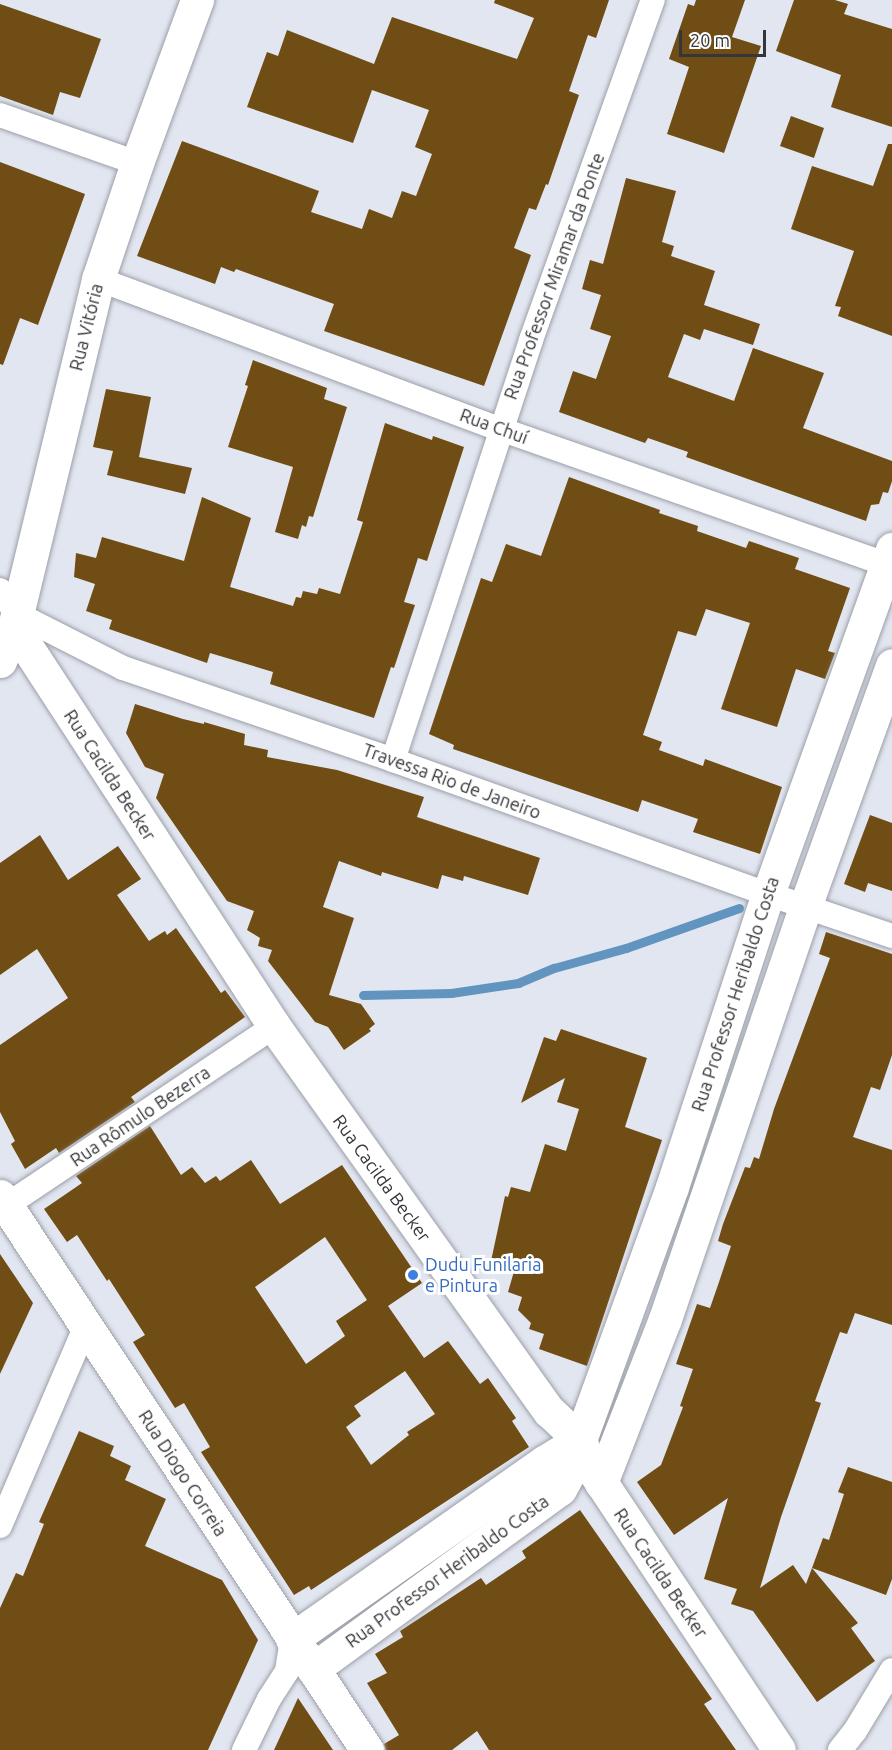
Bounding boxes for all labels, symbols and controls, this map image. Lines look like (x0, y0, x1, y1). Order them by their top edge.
scale bar (682, 18, 769, 56)
text: 20 m (690, 30, 730, 50)
street label: Rua Professor Miramar da Ponte (499, 150, 609, 402)
street label: Rua Vitória (65, 281, 107, 373)
street label: Rua Chuí (457, 404, 531, 448)
street label: Rua Cacilda Becker (60, 705, 160, 845)
street label: Travessa Rio de Janeiro (360, 739, 544, 823)
street label: Rua Professor Heribaldo Costa (687, 874, 783, 1114)
street label: Rua Rômulo Bezerra (66, 1061, 214, 1171)
street label: Rua Cacilda Becker (329, 1110, 435, 1246)
place label: Dudu Funilaria e Pintura (425, 1254, 541, 1296)
marker: Dudu Funilaria e Pintura (406, 1268, 420, 1282)
street label: Rua Diogo Correia (134, 1406, 232, 1540)
street label: Rua Professor Heribaldo Costa (341, 1490, 553, 1652)
street label: Rua Cacilda Becker (610, 1504, 712, 1642)

